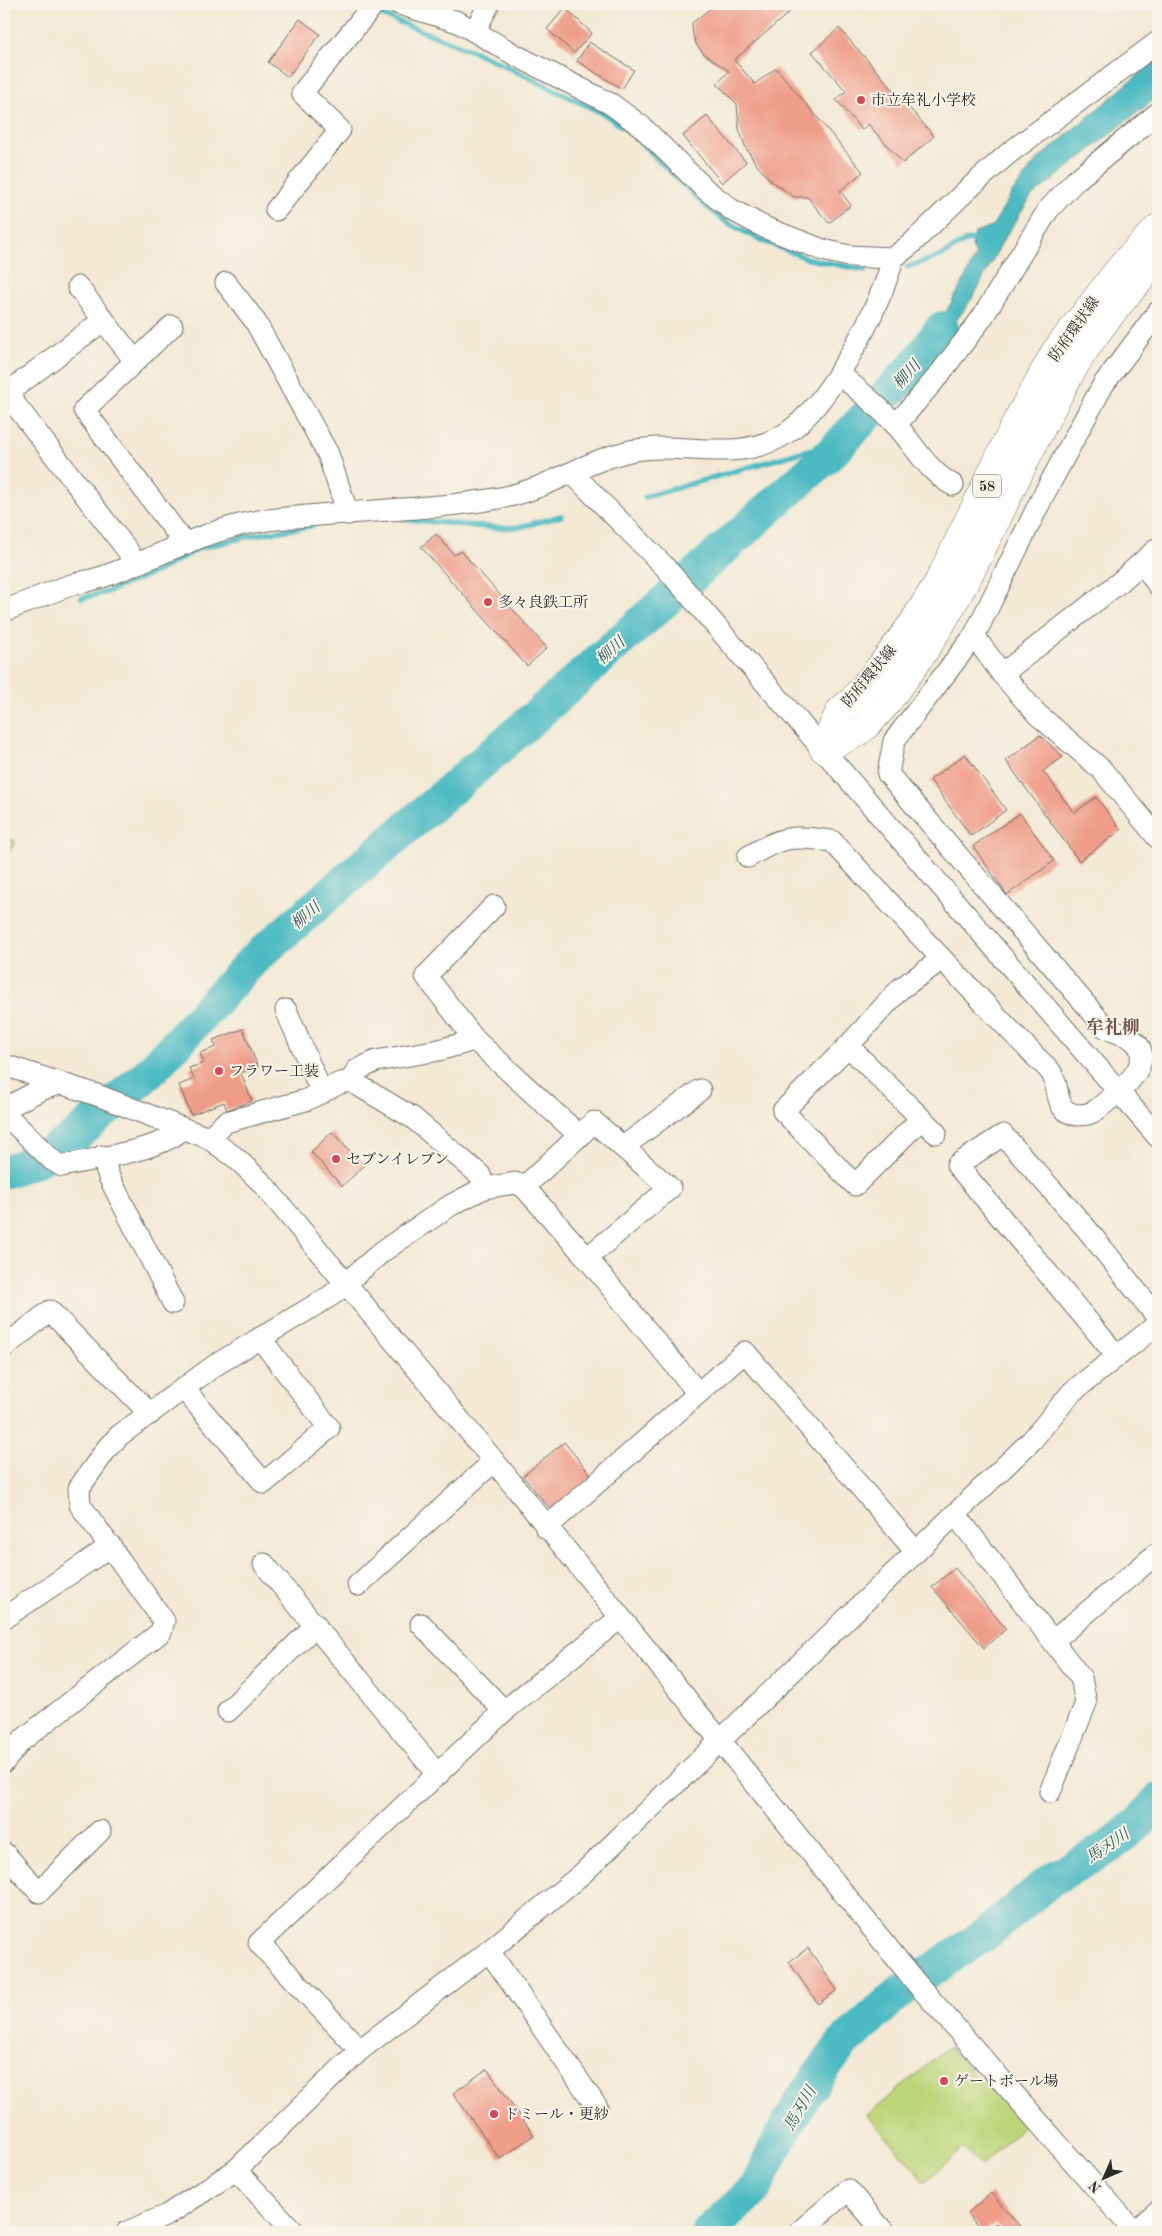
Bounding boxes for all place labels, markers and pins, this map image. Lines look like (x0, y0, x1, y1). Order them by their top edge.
place label: 市立牟礼小学校 (871, 92, 976, 109)
marker: 市立牟礼小学校 (855, 94, 867, 106)
place label: 多々良鉄工所 (498, 594, 588, 611)
marker: 多々良鉄工所 (482, 596, 494, 608)
place label: フラワー工装 (229, 1063, 319, 1080)
marker: フラワー工装 (213, 1065, 225, 1077)
place label: セブンイレブン (346, 1151, 449, 1168)
marker: セブンイレブン (330, 1153, 342, 1165)
place label: ゲートボール場 (954, 2073, 1059, 2090)
marker: ゲートボール場 (938, 2075, 950, 2087)
place label: ドミール・更紗 (504, 2106, 609, 2123)
marker: ドミール・更紗 (488, 2108, 500, 2120)

